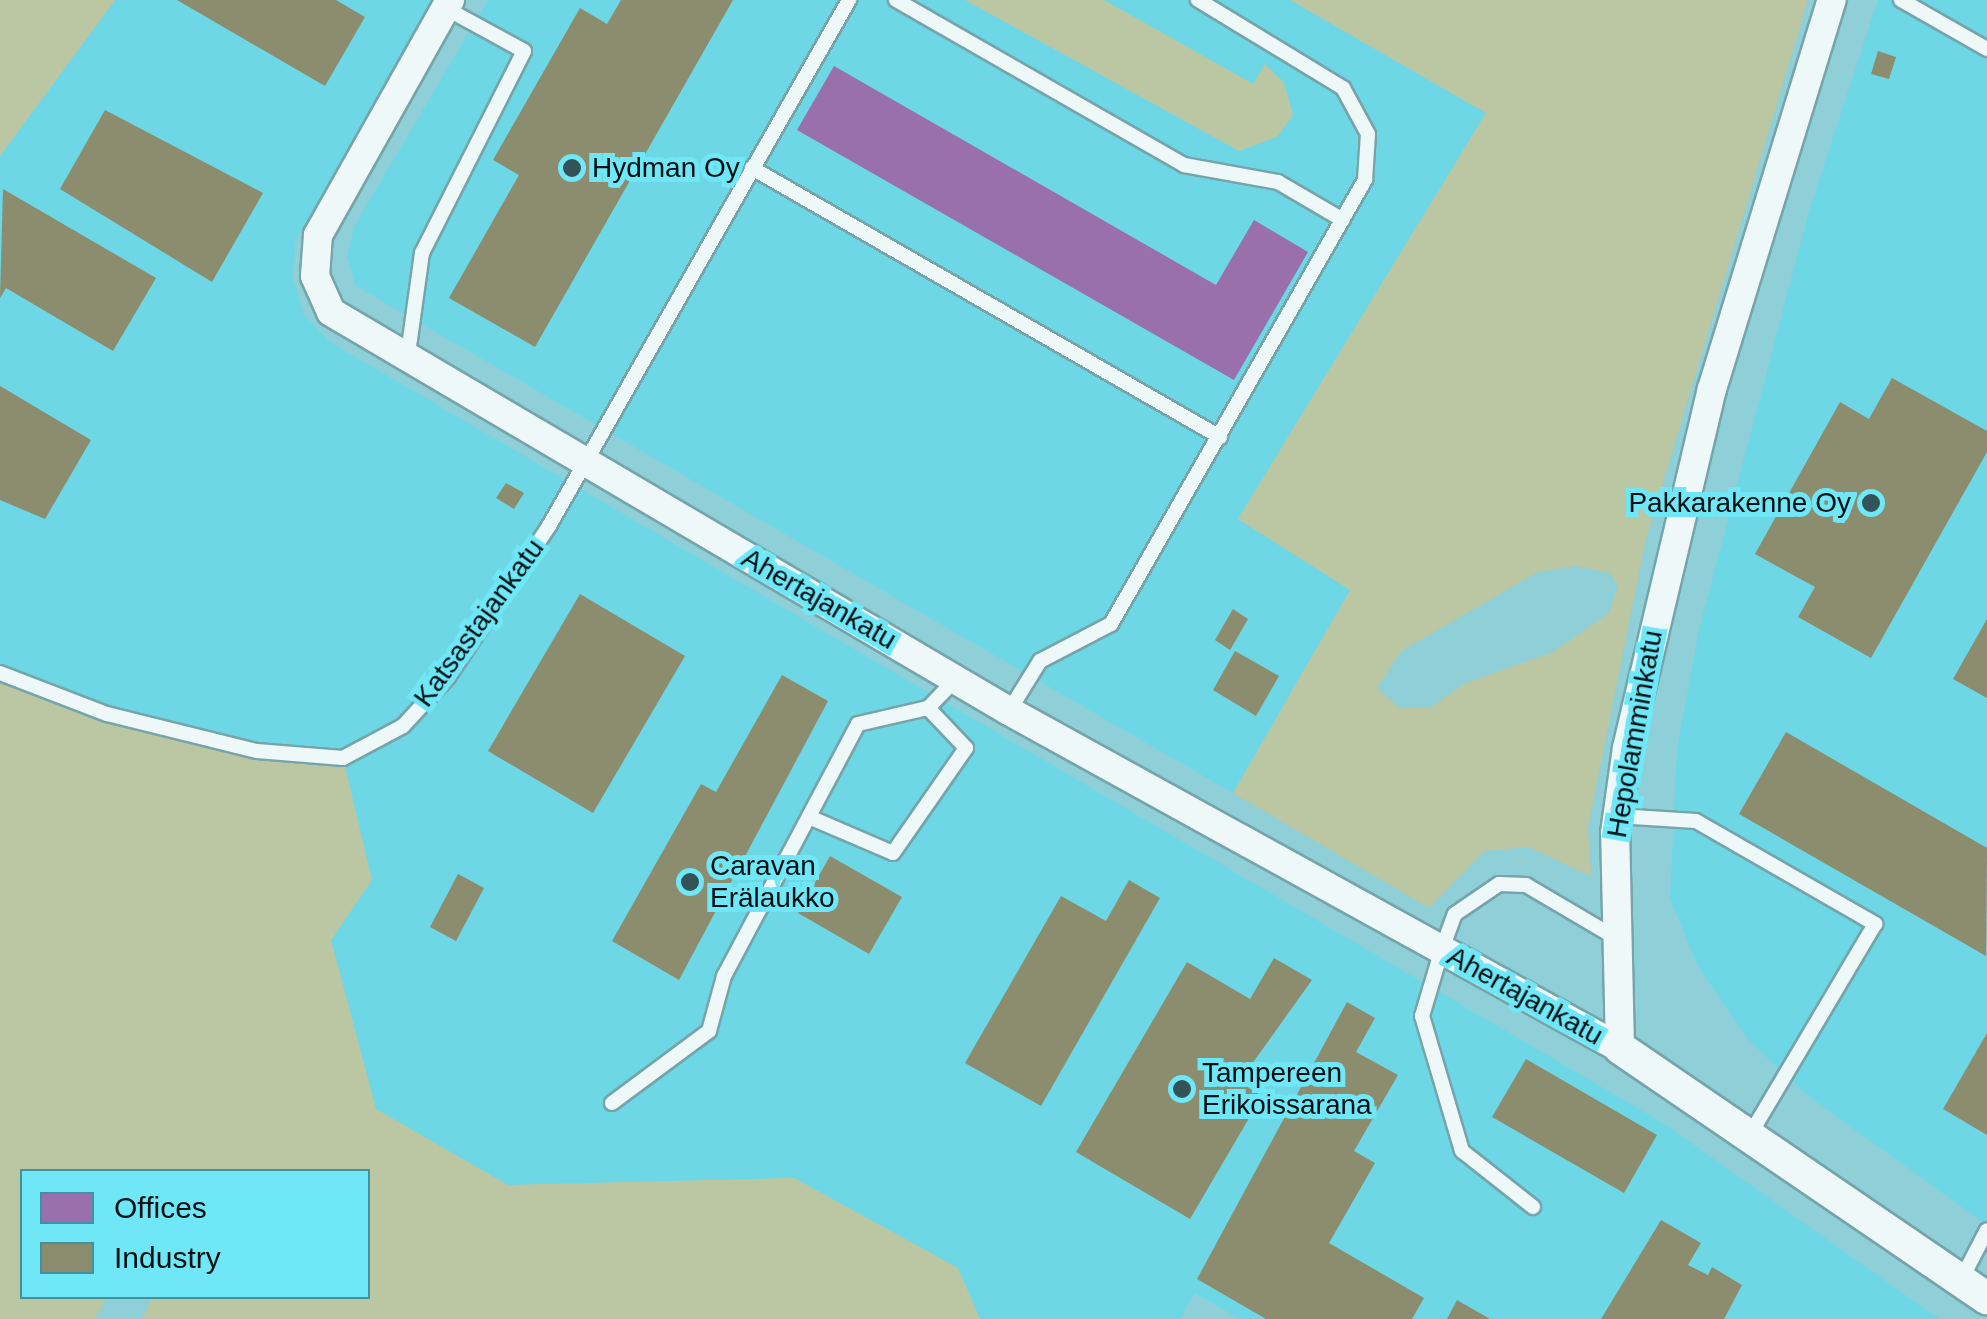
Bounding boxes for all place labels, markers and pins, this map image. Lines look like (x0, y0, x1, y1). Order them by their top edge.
place label: Hydman Oy (592, 151, 740, 185)
marker: Hydman Oy (561, 157, 583, 179)
place label: Pakkarakenne Oy (1628, 486, 1851, 520)
marker: Pakkarakenne Oy (1860, 492, 1882, 514)
place label: Caravan Erälaukko (710, 849, 835, 915)
marker: Caravan Erälaukko (679, 871, 701, 893)
place label: Tampereen Erikoissarana (1202, 1056, 1372, 1122)
marker: Tampereen Erikoissarana (1171, 1078, 1193, 1100)

